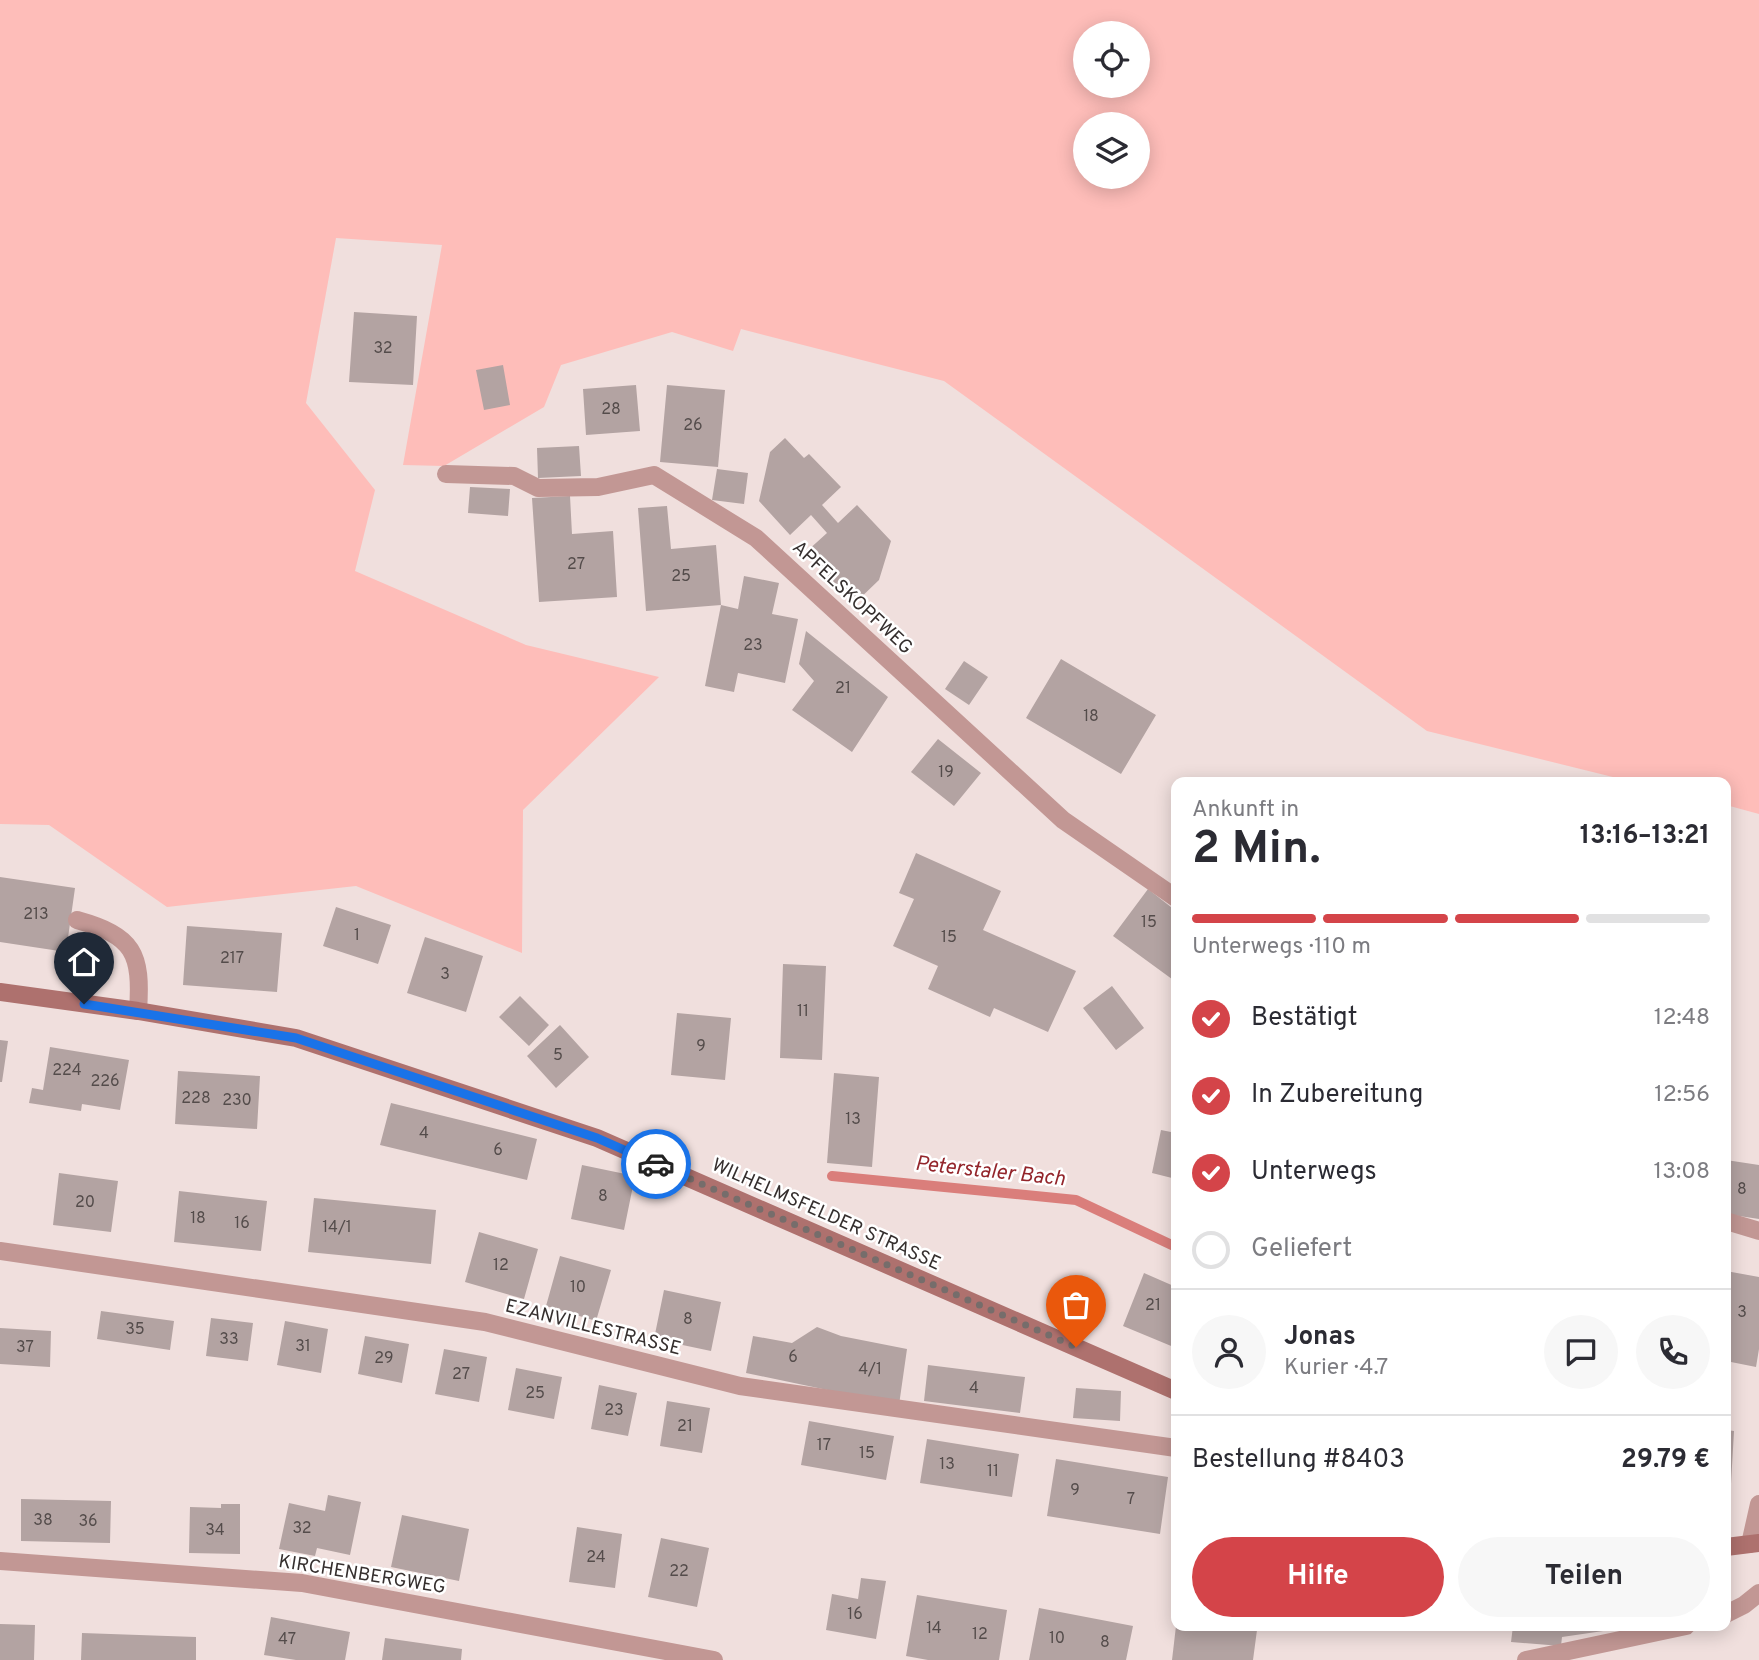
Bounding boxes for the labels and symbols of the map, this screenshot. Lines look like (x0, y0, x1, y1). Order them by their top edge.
house number: 32 (373, 339, 393, 359)
house number: 28 (601, 400, 621, 420)
house number: 26 (683, 416, 703, 436)
street label: APFELSKOPFWEG (787, 536, 917, 660)
house number: 27 (567, 555, 585, 575)
house number: 25 (671, 567, 691, 587)
house number: 23 (743, 636, 763, 656)
house number: 21 (835, 679, 851, 699)
house number: 18 (1083, 707, 1099, 727)
house number: 19 (938, 763, 954, 783)
house number: 213 (23, 905, 49, 925)
house number: 15 (1141, 913, 1157, 933)
house number: 1 (354, 926, 360, 946)
house number: 15 (941, 928, 957, 948)
pin (54, 932, 114, 1004)
house number: 217 (220, 949, 244, 969)
house number: 3 (440, 965, 450, 985)
house number: 11 (797, 1002, 809, 1022)
house number: 9 (696, 1037, 706, 1057)
house number: 5 (553, 1046, 563, 1066)
house number: 224 (52, 1061, 82, 1081)
house number: 226 (90, 1072, 120, 1092)
house number: 228 (181, 1089, 211, 1109)
house number: 230 (222, 1091, 252, 1111)
house number: 13 (845, 1110, 861, 1130)
house number: 4 (419, 1124, 429, 1144)
courier (621, 1129, 691, 1199)
house number: 6 (493, 1141, 503, 1161)
water label: Peterstaler Bach (914, 1151, 1067, 1193)
street label: WILHELMSFELDER STRASSE (708, 1154, 944, 1276)
house number: 8 (1737, 1180, 1747, 1200)
house number: 8 (598, 1187, 608, 1207)
house number: 20 (75, 1193, 95, 1213)
house number: 18 (190, 1209, 206, 1229)
house number: 16 (234, 1214, 250, 1234)
house number: 14/1 (322, 1218, 352, 1238)
house number: 12 (493, 1256, 509, 1276)
pin (1046, 1275, 1106, 1347)
house number: 10 (570, 1278, 586, 1298)
street label: EZANVILLESTRASSE (502, 1295, 684, 1361)
house number: 21 (1145, 1296, 1161, 1316)
house number: 3 (1737, 1303, 1747, 1323)
house number: 8 (683, 1310, 693, 1330)
house number: 35 (125, 1320, 145, 1340)
house number: 33 (219, 1330, 239, 1350)
house number: 31 (295, 1337, 311, 1357)
house number: 37 (16, 1338, 34, 1358)
house number: 6 (788, 1348, 798, 1368)
house number: 29 (374, 1349, 394, 1369)
house number: 4/1 (858, 1360, 882, 1380)
house number: 27 (452, 1365, 470, 1385)
house number: 4 (969, 1379, 979, 1399)
house number: 25 (525, 1384, 545, 1404)
house number: 23 (604, 1401, 624, 1421)
house number: 21 (677, 1417, 693, 1437)
house number: 17 (817, 1436, 831, 1456)
house number: 15 (859, 1444, 875, 1464)
house number: 13 (939, 1455, 955, 1475)
house number: 11 (987, 1462, 999, 1482)
house number: 9 (1070, 1481, 1080, 1501)
house number: 7 (1127, 1490, 1135, 1510)
house number: 38 (33, 1511, 53, 1531)
house number: 36 (78, 1512, 98, 1532)
house number: 32 (292, 1519, 312, 1539)
house number: 34 (205, 1521, 225, 1541)
house number: 24 (586, 1548, 606, 1568)
street label: KIRCHENBERGWEG (277, 1550, 447, 1600)
house number: 22 (669, 1562, 689, 1582)
house number: 16 (847, 1605, 863, 1625)
house number: 14 (926, 1619, 942, 1639)
house number: 12 (972, 1625, 988, 1645)
house number: 10 (1049, 1629, 1065, 1649)
house number: 47 (278, 1630, 296, 1650)
house number: 8 (1100, 1633, 1110, 1653)

